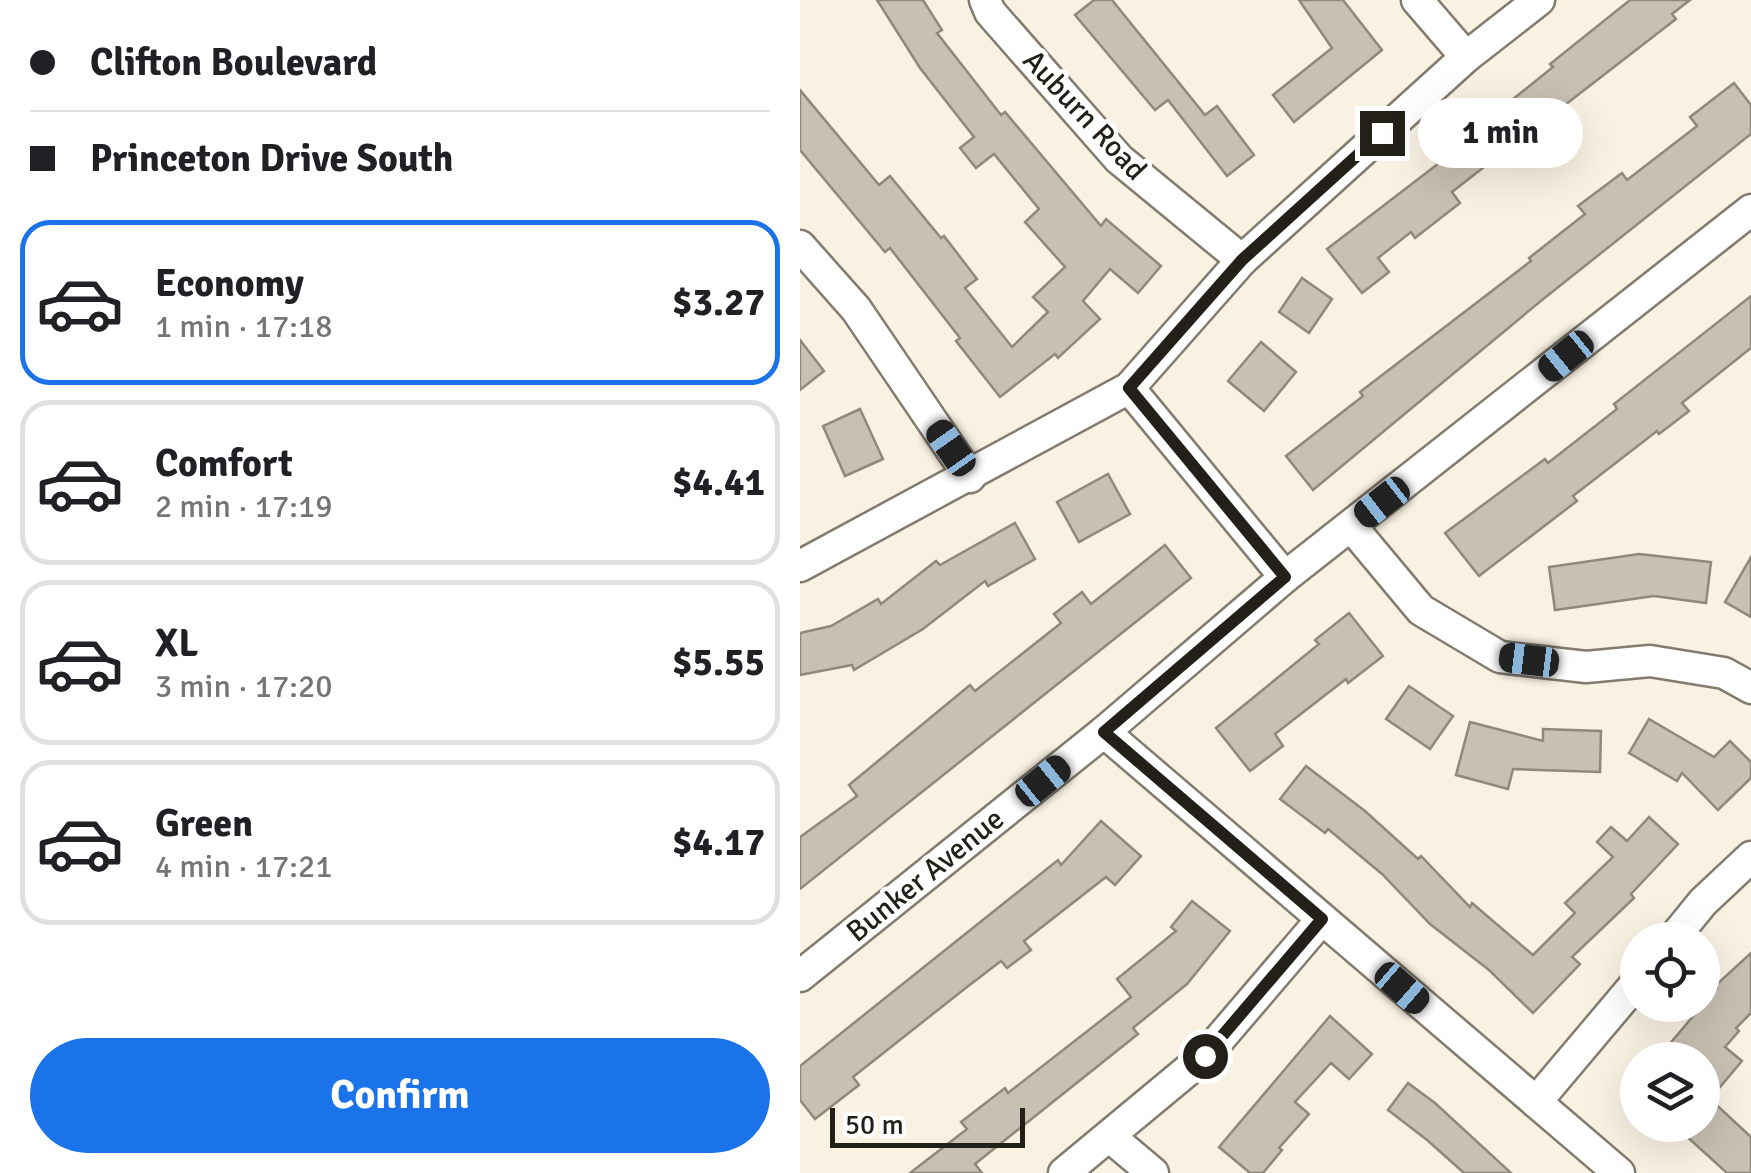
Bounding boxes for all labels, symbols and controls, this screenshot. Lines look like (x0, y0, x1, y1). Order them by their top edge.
text: Clifton Boulevard (90, 39, 377, 86)
street label: Auburn Road (1015, 42, 1154, 188)
callout: 1 min (1417, 98, 1582, 168)
route end (1360, 111, 1405, 156)
text: 1 min (1462, 113, 1539, 152)
text: Princeton Drive South (90, 135, 453, 182)
icon: car (35, 258, 125, 348)
text: Economy (155, 260, 304, 307)
text: $3.27 (672, 279, 765, 326)
text: 1 min · 17:18 (155, 307, 333, 346)
car (1533, 325, 1599, 387)
car (922, 415, 980, 481)
icon: car (35, 438, 125, 528)
text: Comfort (155, 440, 293, 487)
text: $4.41 (672, 459, 765, 506)
car (1349, 472, 1415, 532)
text: 2 min · 17:19 (155, 487, 333, 526)
icon: car (35, 618, 125, 708)
text: XL (155, 620, 198, 667)
text: $5.55 (672, 639, 765, 686)
car (1497, 641, 1561, 679)
text: 3 min · 17:20 (155, 667, 333, 706)
car (1010, 750, 1076, 812)
icon: car (35, 798, 125, 888)
text: Green (155, 800, 253, 847)
street label: Bunker Avenue (839, 801, 1012, 950)
text: $4.17 (672, 819, 765, 866)
text: 4 min · 17:21 (155, 847, 333, 886)
map controls (1620, 922, 1720, 1142)
button: locate (1620, 922, 1720, 1022)
car (1370, 957, 1434, 1019)
route start (1183, 1034, 1228, 1079)
button: Confirm (30, 1038, 770, 1153)
button: layers (1620, 1042, 1720, 1142)
scale bar (830, 1103, 1025, 1148)
text: 50 m (845, 1108, 904, 1142)

